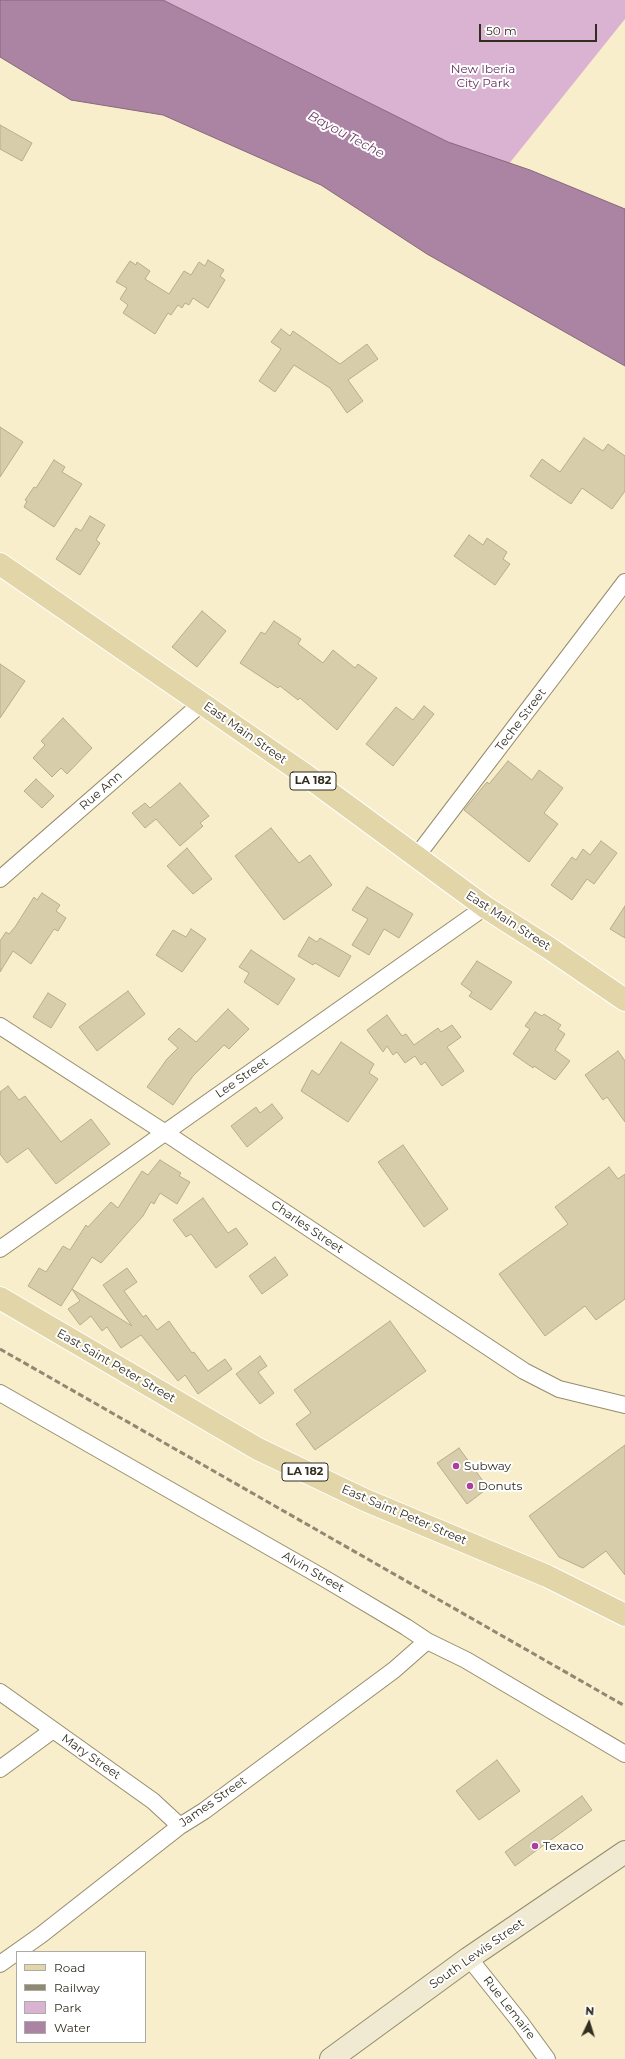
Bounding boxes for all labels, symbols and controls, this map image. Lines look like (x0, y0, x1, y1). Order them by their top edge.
scale bar (481, 16, 599, 42)
text: 50 m (486, 23, 517, 38)
park label: New Iberia City Park (451, 62, 515, 90)
water label: Bayou Teche (305, 108, 387, 162)
street label: Teche Street (493, 686, 549, 754)
street label: East Main Street (201, 699, 289, 767)
street label: Rue Ann (77, 769, 125, 813)
road number: LA 182 (290, 772, 336, 790)
street label: East Main Street (463, 888, 553, 954)
street label: Lee Street (213, 1055, 271, 1101)
street label: Charles Street (268, 1197, 346, 1257)
street label: East Saint Peter Street (54, 1326, 178, 1406)
place label: Subway (464, 1459, 511, 1473)
marker: Subway (451, 1461, 461, 1471)
road number: LA 182 (282, 1463, 328, 1481)
place label: Donuts (478, 1479, 522, 1493)
marker: Donuts (465, 1481, 475, 1491)
street label: East Saint Peter Street (339, 1482, 469, 1548)
street label: Alvin Street (279, 1548, 347, 1596)
street label: Mary Street (59, 1731, 123, 1783)
street label: James Street (177, 1774, 249, 1830)
place label: Texaco (543, 1839, 584, 1853)
marker: Texaco (530, 1841, 540, 1851)
street label: South Lewis Street (427, 1916, 527, 1992)
legend (16, 1951, 146, 2043)
text: Road (54, 1960, 85, 1975)
street label: Rue Lemaire (480, 1974, 538, 2042)
text: Railway (54, 1980, 100, 1995)
text: Park (54, 2000, 81, 2015)
north arrow (569, 2003, 609, 2043)
text: N (585, 2004, 595, 2018)
text: Water (54, 2020, 90, 2035)

